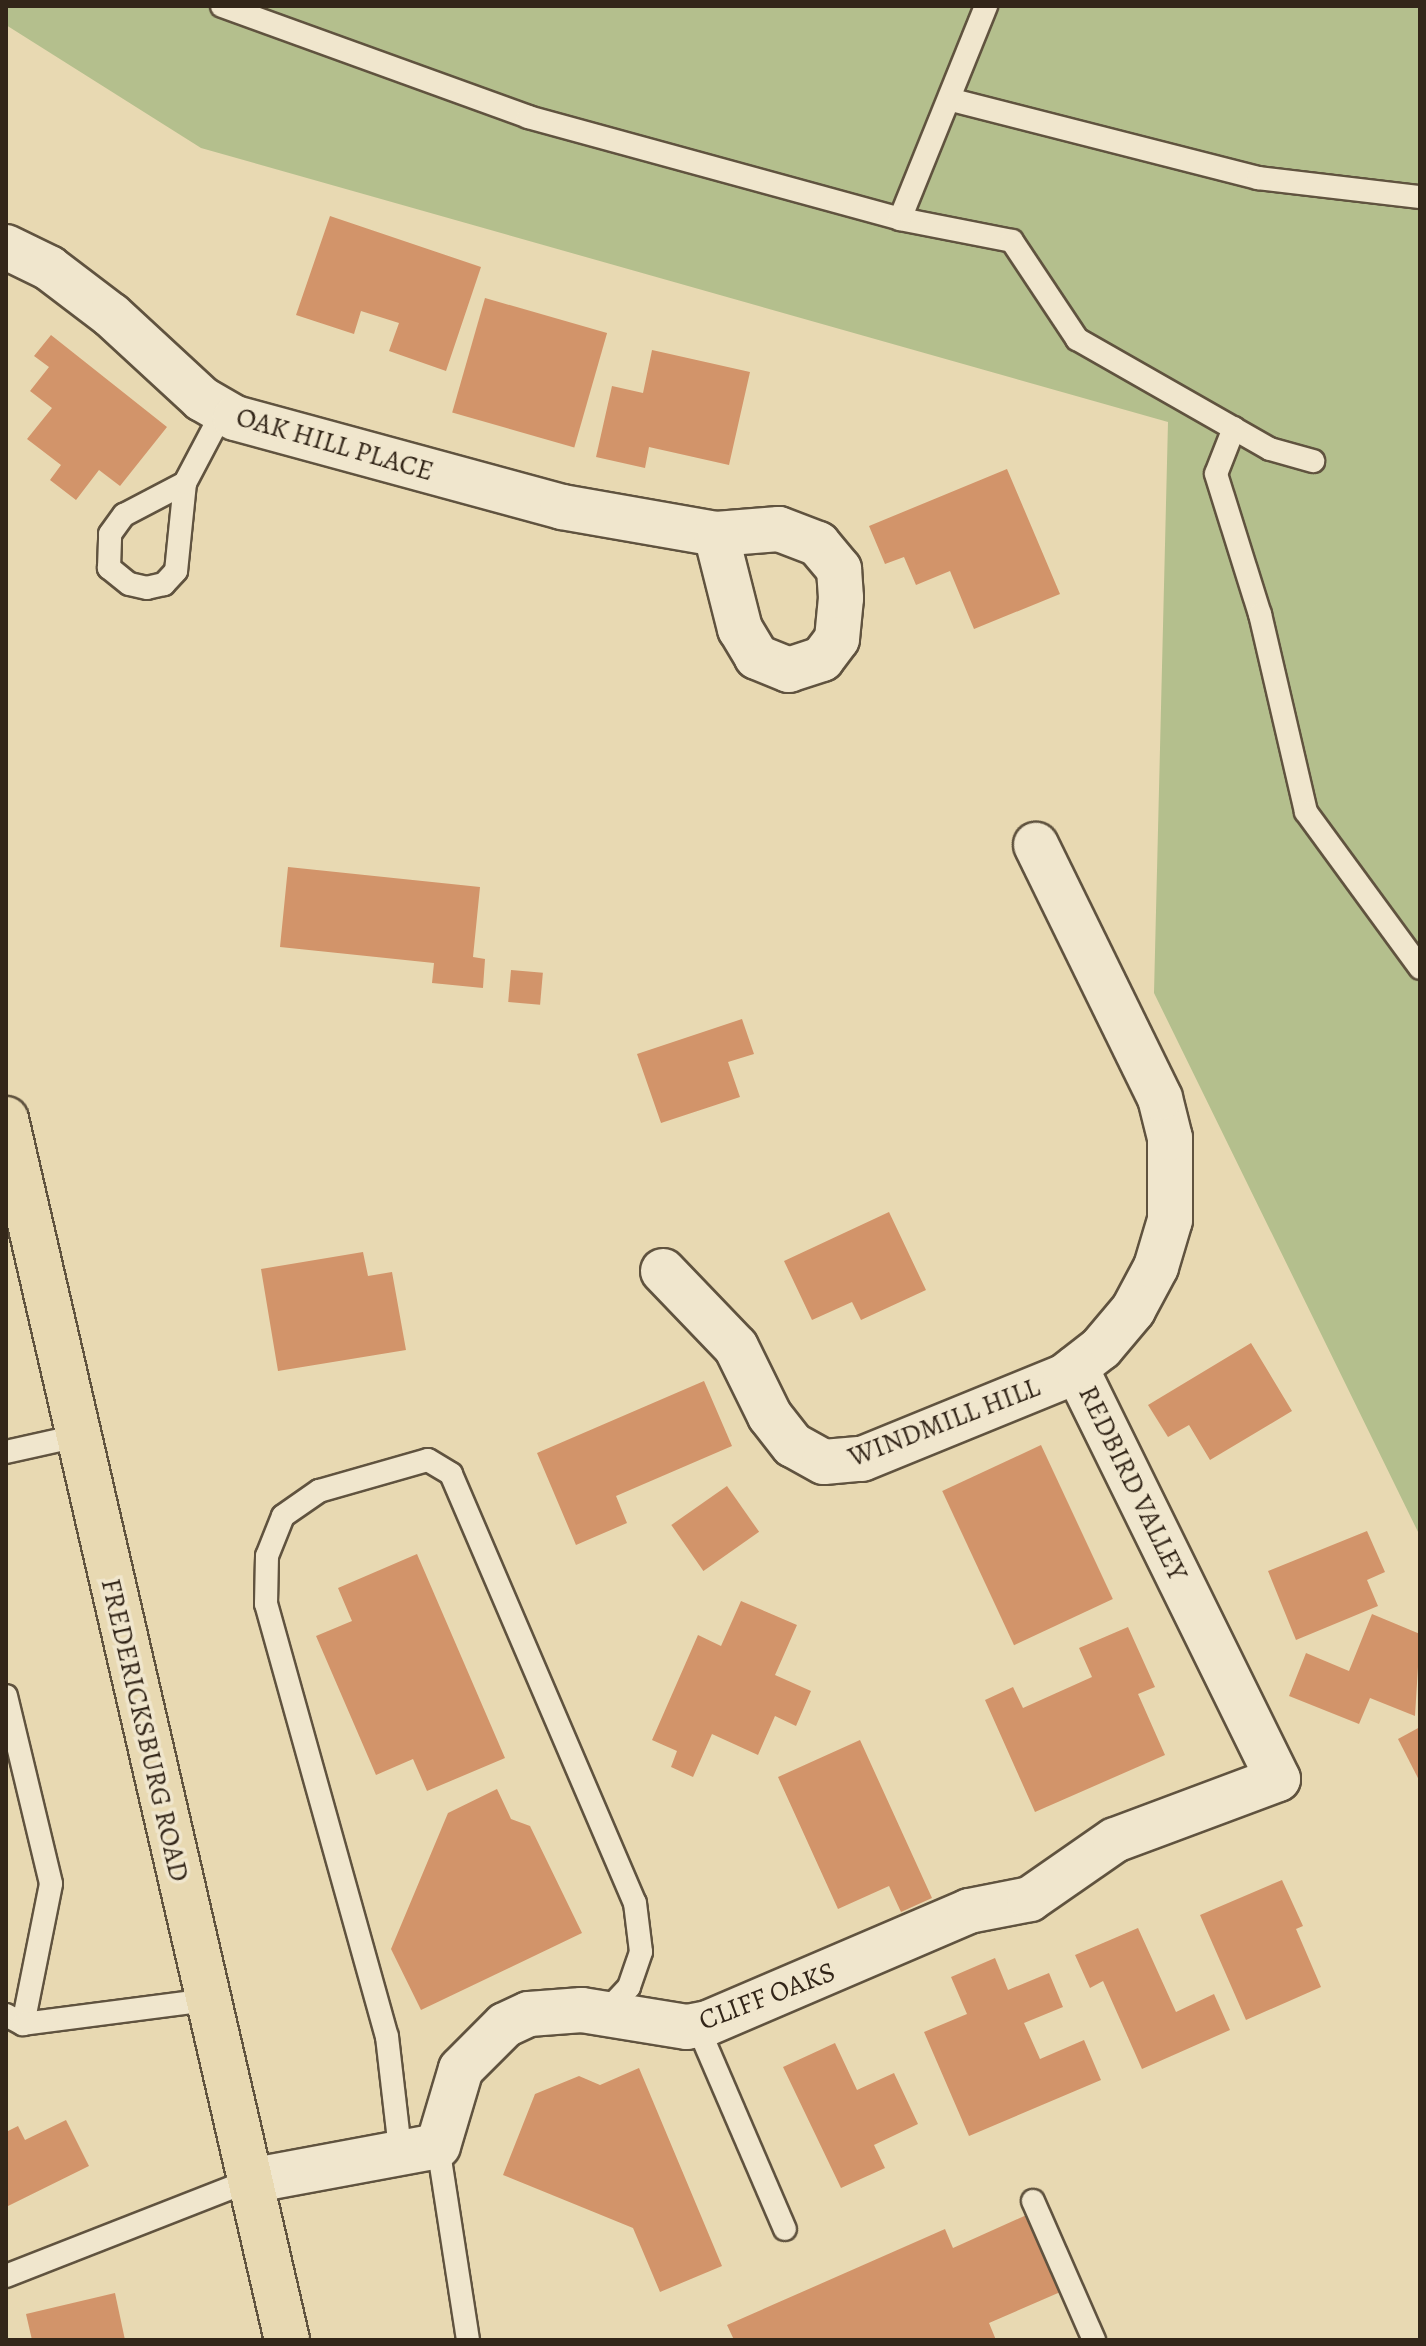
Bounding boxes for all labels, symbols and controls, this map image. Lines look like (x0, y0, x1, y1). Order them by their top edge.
street label: OAK HILL PLACE (232, 400, 438, 488)
street label: WINDMILL HILL (844, 1370, 1044, 1474)
street label: REDBIRD VALLEY (1071, 1380, 1195, 1586)
street label: FREDERICKSBURG ROAD (94, 1575, 196, 1885)
street label: CLIFF OAKS (694, 1955, 840, 2037)

